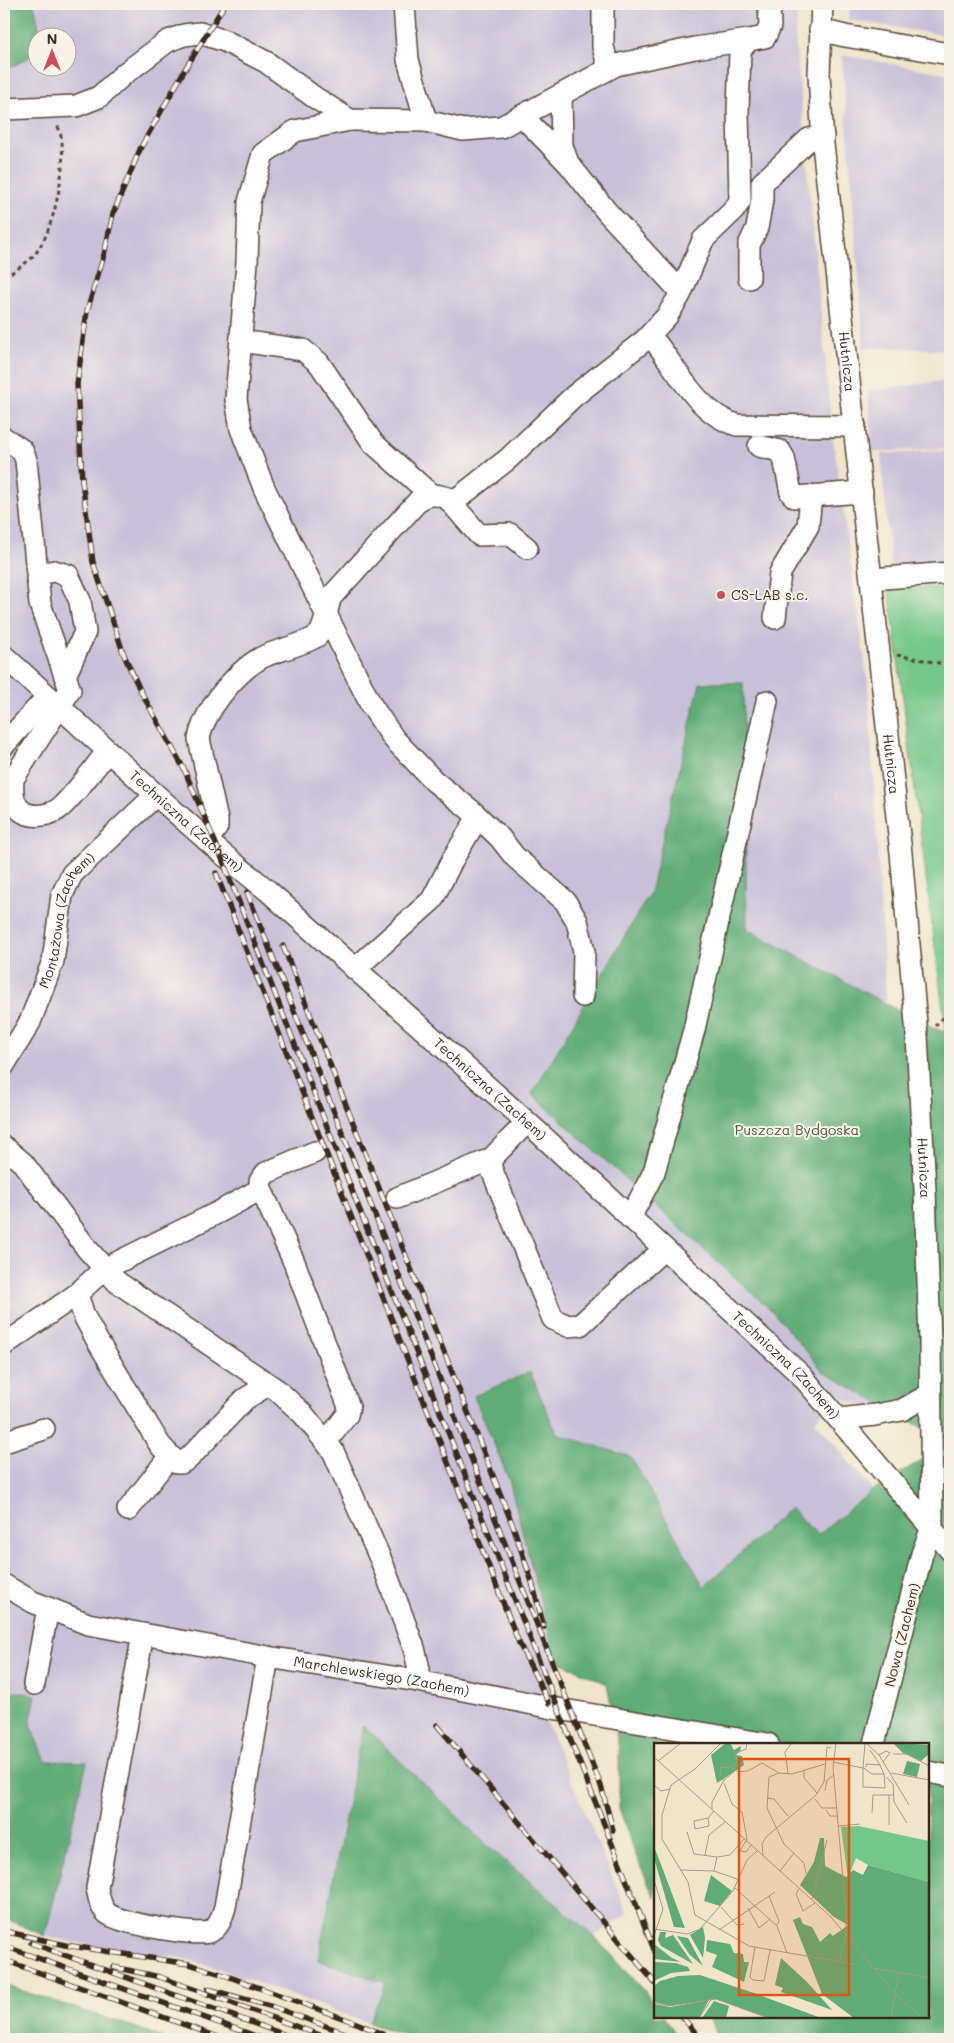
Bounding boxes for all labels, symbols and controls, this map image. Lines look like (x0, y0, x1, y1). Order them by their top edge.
north arrow (28, 28, 78, 78)
text: N (47, 29, 57, 48)
street label: Hutnicza (835, 330, 860, 393)
place label: CS-LAB s.c. (731, 585, 808, 604)
marker: CS-LAB s.c. (715, 589, 727, 601)
street label: Hutnicza (879, 733, 904, 795)
street label: Techniczna (Zachem) (126, 766, 248, 876)
street label: Montażowa (Zachem) (34, 848, 99, 991)
street label: Techniczna (Zachem) (430, 1033, 551, 1144)
park label: Puszcza Bydgoska (735, 1120, 859, 1139)
street label: Hutnicza (913, 1137, 935, 1198)
street label: Techniczna (Zachem) (729, 1306, 845, 1423)
street label: Nowa (Zachem) (879, 1581, 924, 1689)
street label: Marchlewskiego (Zachem) (292, 1651, 471, 1700)
inset map (654, 1743, 929, 2018)

